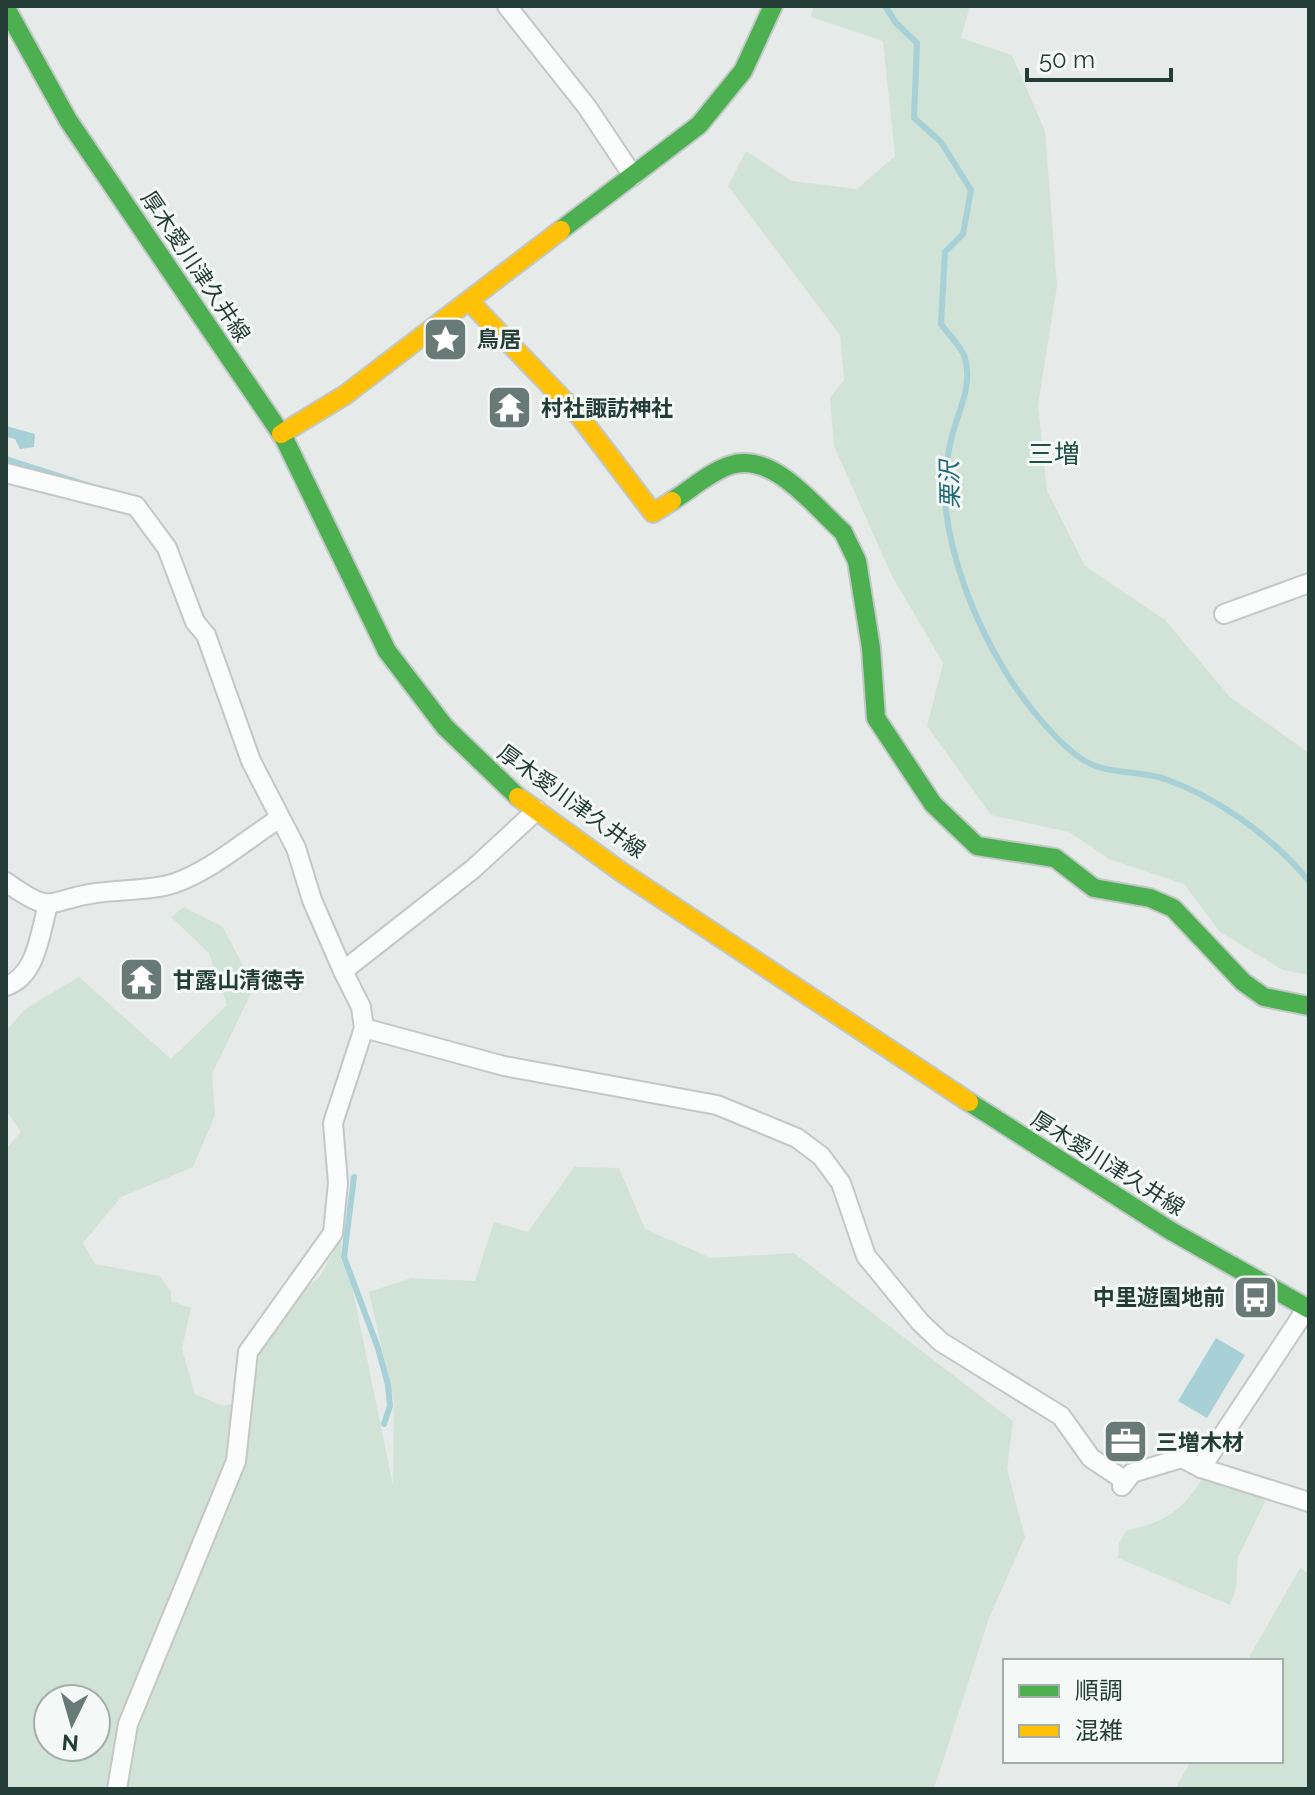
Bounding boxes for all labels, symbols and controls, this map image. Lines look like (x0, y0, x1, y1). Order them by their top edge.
scale bar (1027, 32, 1171, 82)
text: 50 m (1039, 45, 1095, 74)
street label: 厚木愛川津久井線 (136, 186, 256, 346)
place icon: 鳥居 (422, 315, 470, 363)
place label: 鳥居 (477, 326, 521, 352)
temple icon: 村社諏訪神社 (486, 384, 534, 432)
place label: 村社諏訪神社 (541, 395, 673, 421)
district label: 三増 (1028, 439, 1080, 469)
water label: 栗沢 (935, 458, 964, 509)
street label: 厚木愛川津久井線 (493, 739, 651, 863)
temple icon: 甘露山清徳寺 (118, 956, 166, 1004)
place label: 甘露山清徳寺 (173, 967, 305, 993)
street label: 厚木愛川津久井線 (1026, 1105, 1190, 1221)
bus stop icon: 中里遊園地前 (1232, 1273, 1280, 1321)
place label: 中里遊園地前 (1093, 1284, 1225, 1310)
office icon: 三増木材 (1101, 1418, 1149, 1466)
place label: 三増木材 (1156, 1429, 1244, 1455)
legend (1003, 1659, 1283, 1763)
text: 順調 (1075, 1676, 1123, 1705)
north arrow (32, 1683, 112, 1763)
text: 混雑 (1075, 1716, 1123, 1745)
text: N (61, 1729, 80, 1757)

